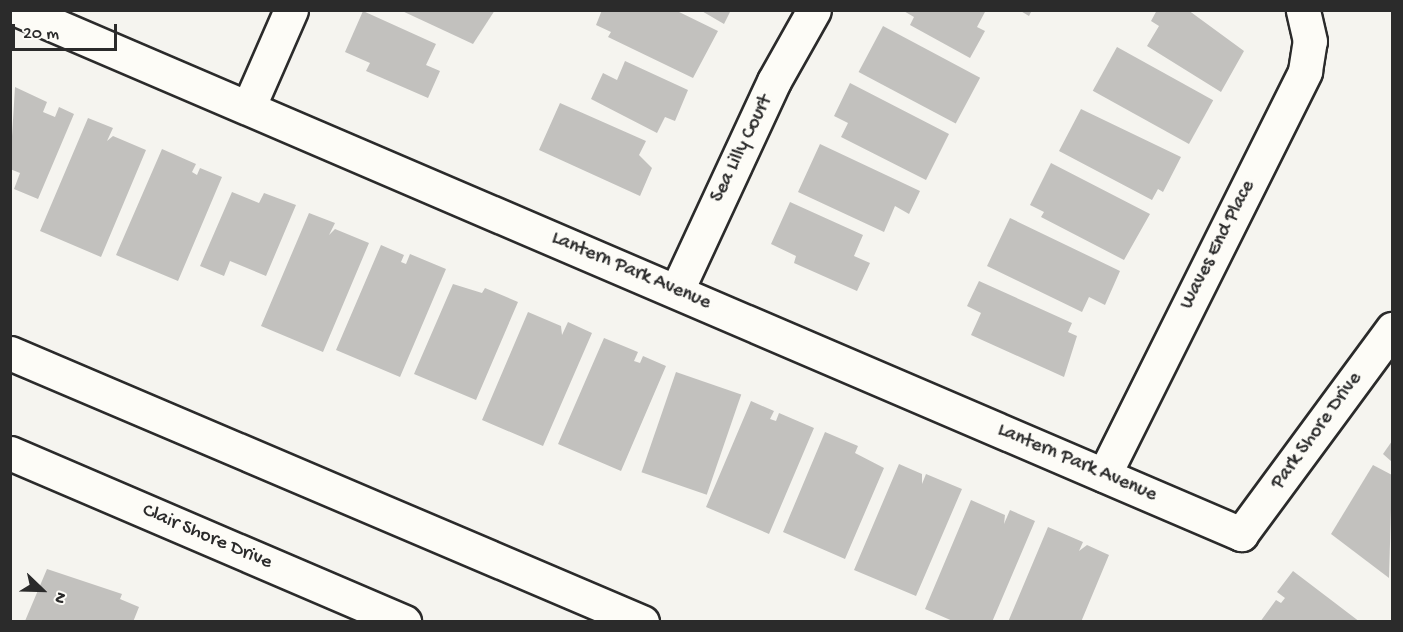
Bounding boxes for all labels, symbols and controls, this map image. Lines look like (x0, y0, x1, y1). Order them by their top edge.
scale bar (15, 12, 120, 50)
text: 20 m (23, 24, 59, 45)
street label: Sea Lilly Court (706, 91, 778, 207)
street label: Waves End Place (1175, 177, 1261, 313)
street label: Lantern Park Avenue (548, 227, 714, 315)
street label: Park Shore Drive (1266, 368, 1368, 494)
street label: Lantern Park Avenue (994, 419, 1160, 507)
street label: Clair Shore Drive (139, 499, 275, 575)
north arrow (12, 560, 72, 620)
text: N (48, 589, 70, 606)

